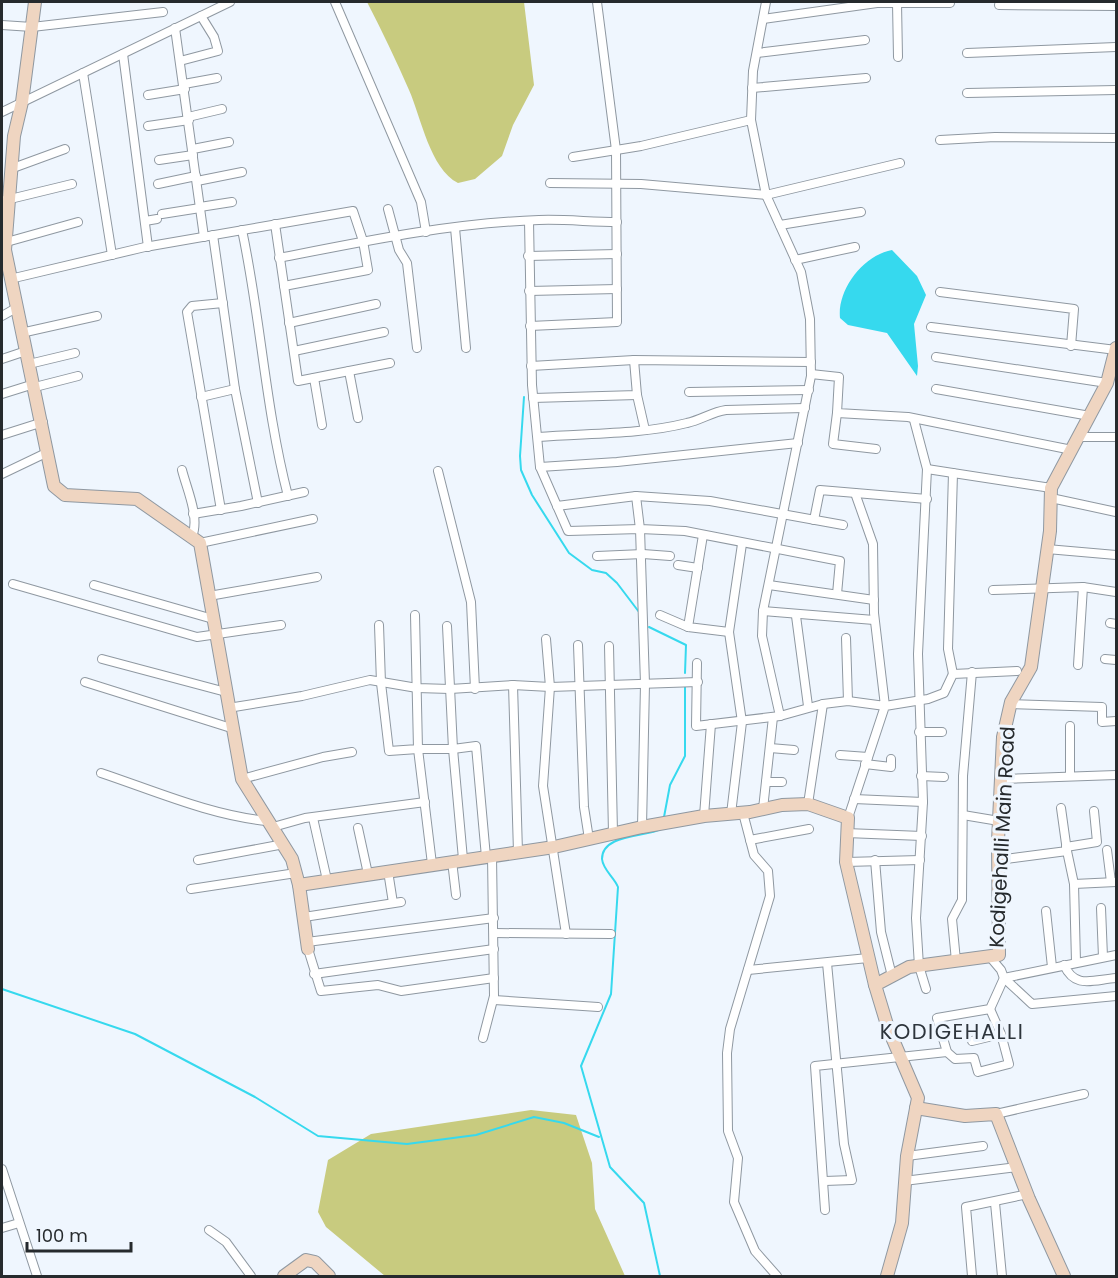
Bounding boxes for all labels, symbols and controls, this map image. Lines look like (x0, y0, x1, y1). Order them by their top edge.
street label: Kodigehalli Main Road (982, 726, 1022, 948)
district label: KODIGEHALLI (880, 1017, 1024, 1046)
scale bar (27, 1215, 130, 1253)
text: 100 m (36, 1223, 88, 1248)

